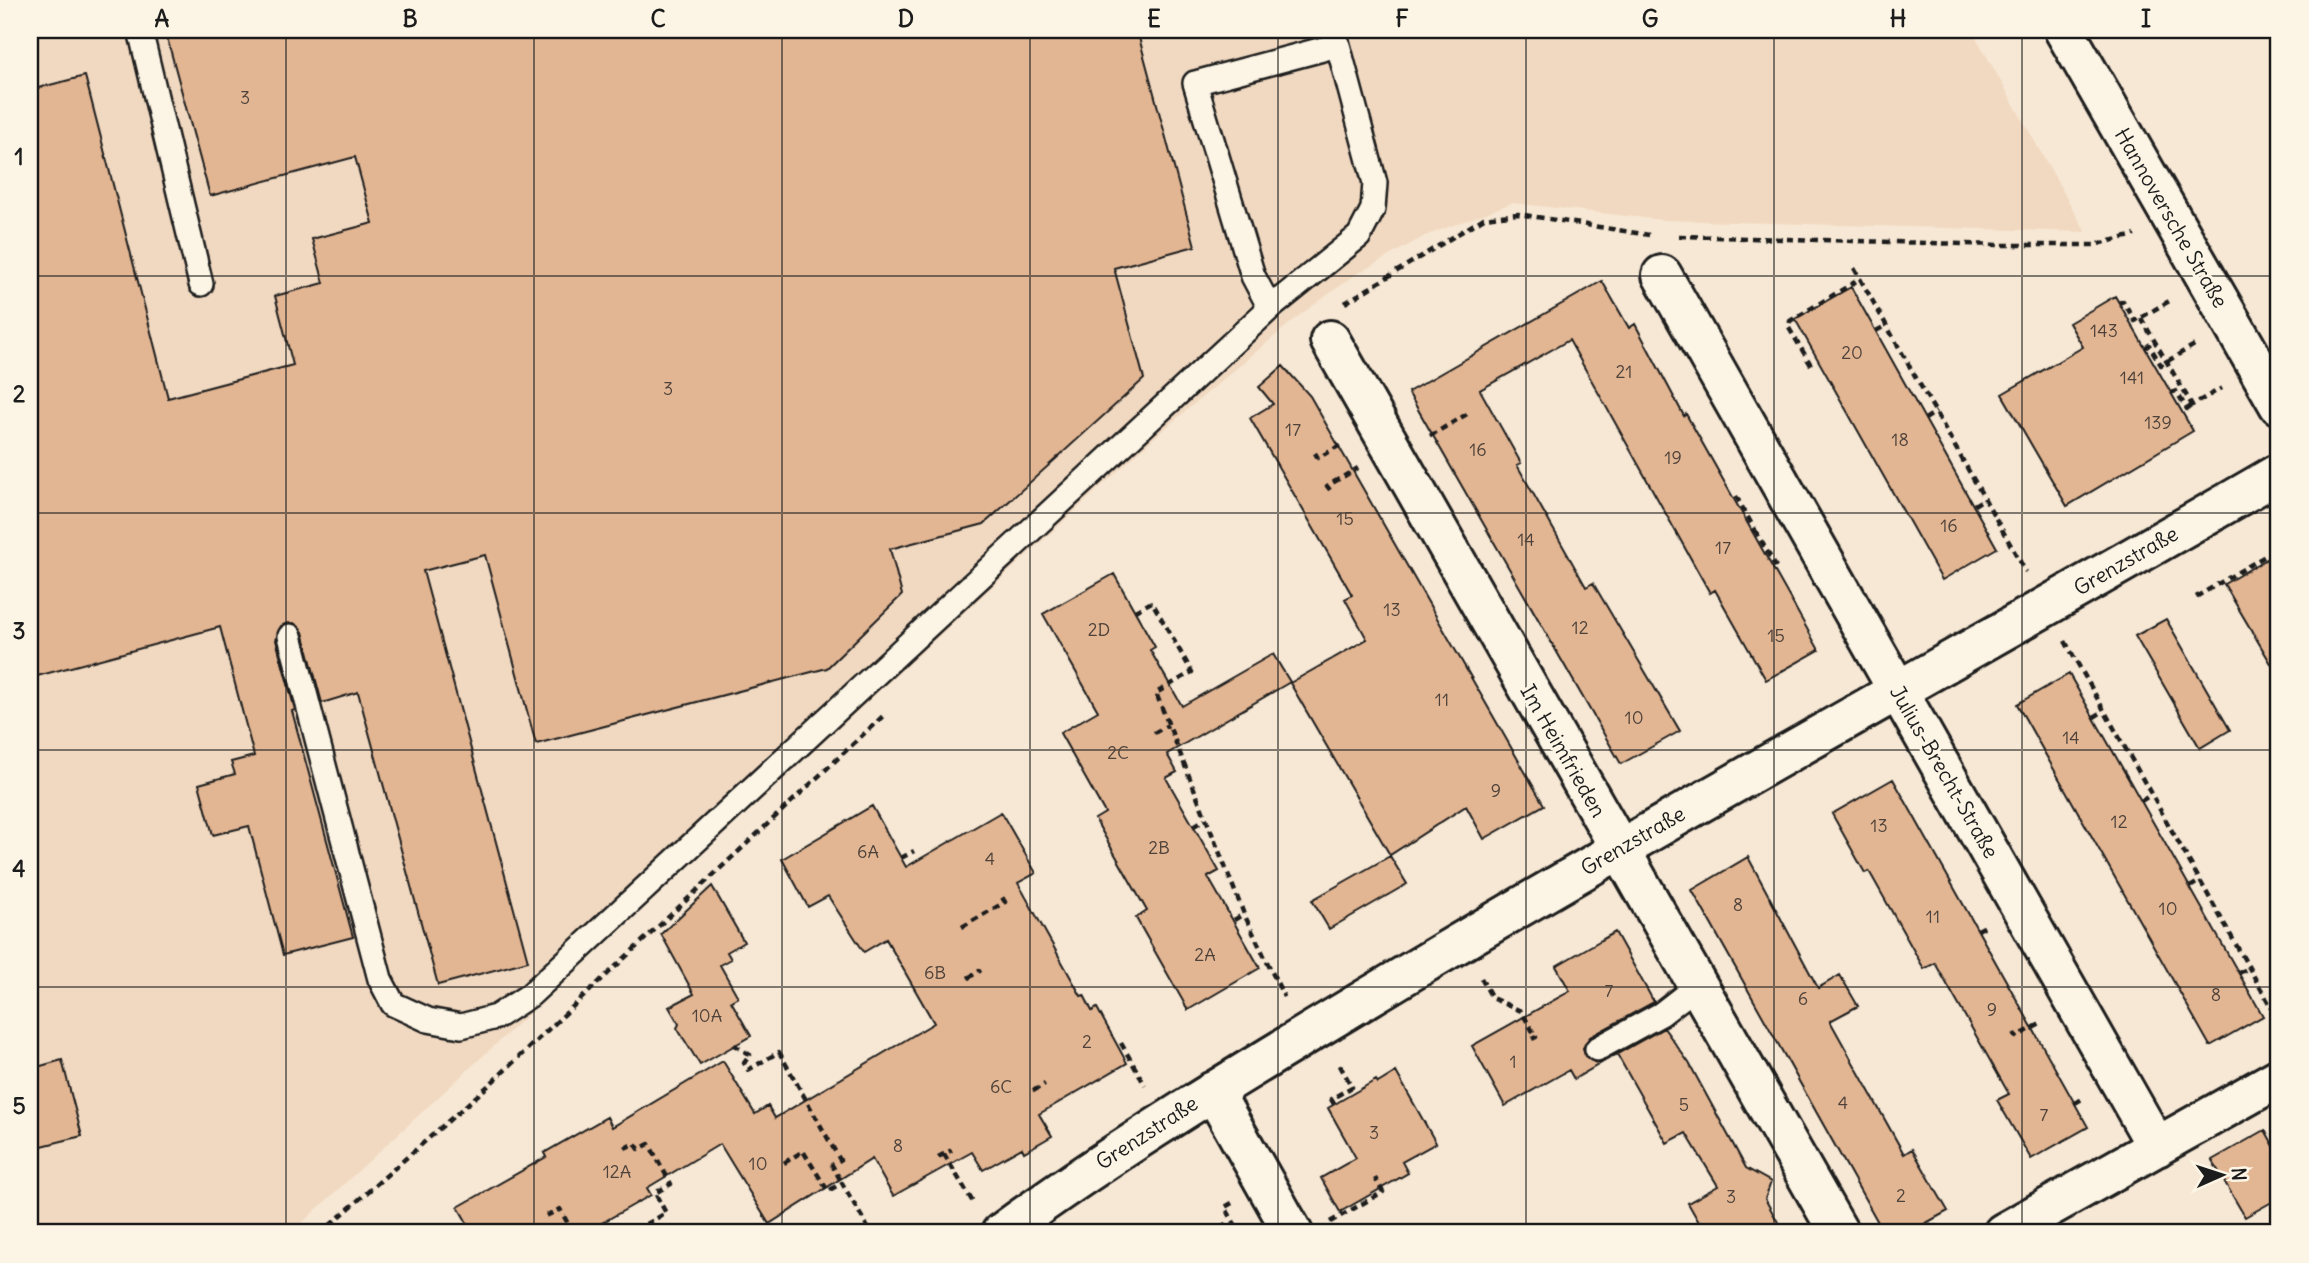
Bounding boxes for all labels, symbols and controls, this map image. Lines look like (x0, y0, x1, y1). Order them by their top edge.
text: A (155, 4, 170, 33)
text: B (402, 4, 418, 33)
text: C (650, 4, 666, 33)
text: D (898, 4, 914, 33)
text: E (1147, 4, 1161, 33)
text: F (1395, 4, 1409, 33)
text: G (1642, 4, 1658, 33)
text: H (1890, 4, 1906, 33)
text: I (2141, 4, 2151, 33)
house number: 3 (240, 86, 250, 109)
street label: Hannoversche Straße (2109, 123, 2234, 313)
text: 1 (14, 142, 24, 171)
house number: 143 (2090, 319, 2118, 342)
house number: 20 (1841, 341, 1863, 364)
house number: 21 (1615, 360, 1633, 383)
house number: 141 (2120, 366, 2144, 389)
house number: 3 (663, 377, 673, 400)
text: 2 (13, 379, 26, 408)
house number: 139 (2144, 411, 2172, 434)
house number: 17 (1285, 418, 1301, 441)
house number: 18 (1891, 428, 1909, 451)
house number: 16 (1469, 438, 1487, 461)
house number: 19 (1664, 446, 1682, 469)
house number: 15 (1336, 507, 1354, 530)
house number: 16 (1940, 514, 1958, 537)
street label: Grenzstraße (2069, 520, 2183, 601)
house number: 14 (1517, 528, 1535, 551)
house number: 17 (1715, 536, 1731, 559)
house number: 13 (1383, 598, 1401, 621)
text: 3 (12, 616, 26, 645)
house number: 12 (1571, 616, 1589, 639)
house number: 2D (1088, 618, 1110, 641)
house number: 15 (1767, 624, 1785, 647)
street label: Im Heimfrieden (1515, 680, 1612, 822)
street label: Julius-Brecht-Straße (1884, 681, 2005, 863)
house number: 11 (1435, 688, 1449, 711)
house number: 10 (1625, 706, 1644, 729)
house number: 14 (2062, 726, 2080, 749)
house number: 2C (1107, 741, 1129, 764)
house number: 9 (1491, 779, 1501, 802)
street label: Grenzstraße (1576, 800, 1690, 881)
house number: 12 (2110, 810, 2128, 833)
house number: 13 (1870, 814, 1888, 837)
house number: 2B (1148, 836, 1170, 859)
house number: 6A (857, 840, 879, 863)
house number: 4 (985, 847, 995, 870)
text: 4 (12, 854, 26, 883)
house number: 8 (1733, 893, 1743, 916)
house number: 10 (2159, 897, 2178, 920)
house number: 11 (1926, 905, 1940, 928)
house number: 2A (1194, 943, 1216, 966)
house number: 6B (924, 961, 946, 984)
house number: 7 (1605, 979, 1614, 1002)
house number: 8 (2211, 983, 2221, 1006)
house number: 6 (1798, 987, 1808, 1010)
house number: 9 (1987, 998, 1997, 1021)
house number: 10A (692, 1004, 722, 1027)
house number: 2 (1082, 1030, 1092, 1053)
house number: 1 (1509, 1050, 1517, 1073)
house number: 6C (990, 1075, 1012, 1098)
street label: Grenzstraße (1091, 1090, 1203, 1176)
text: 5 (12, 1091, 26, 1120)
house number: 4 (1838, 1091, 1848, 1114)
house number: 5 (1679, 1093, 1689, 1116)
house number: 7 (2040, 1103, 2049, 1126)
house number: 3 (1369, 1121, 1379, 1144)
house number: 8 (893, 1134, 903, 1157)
north arrow (2186, 1140, 2256, 1210)
house number: 10 (749, 1152, 768, 1175)
house number: 12A (603, 1160, 631, 1183)
text: N (2227, 1167, 2251, 1181)
house number: 2 (1896, 1184, 1906, 1207)
house number: 3 (1726, 1185, 1736, 1208)

